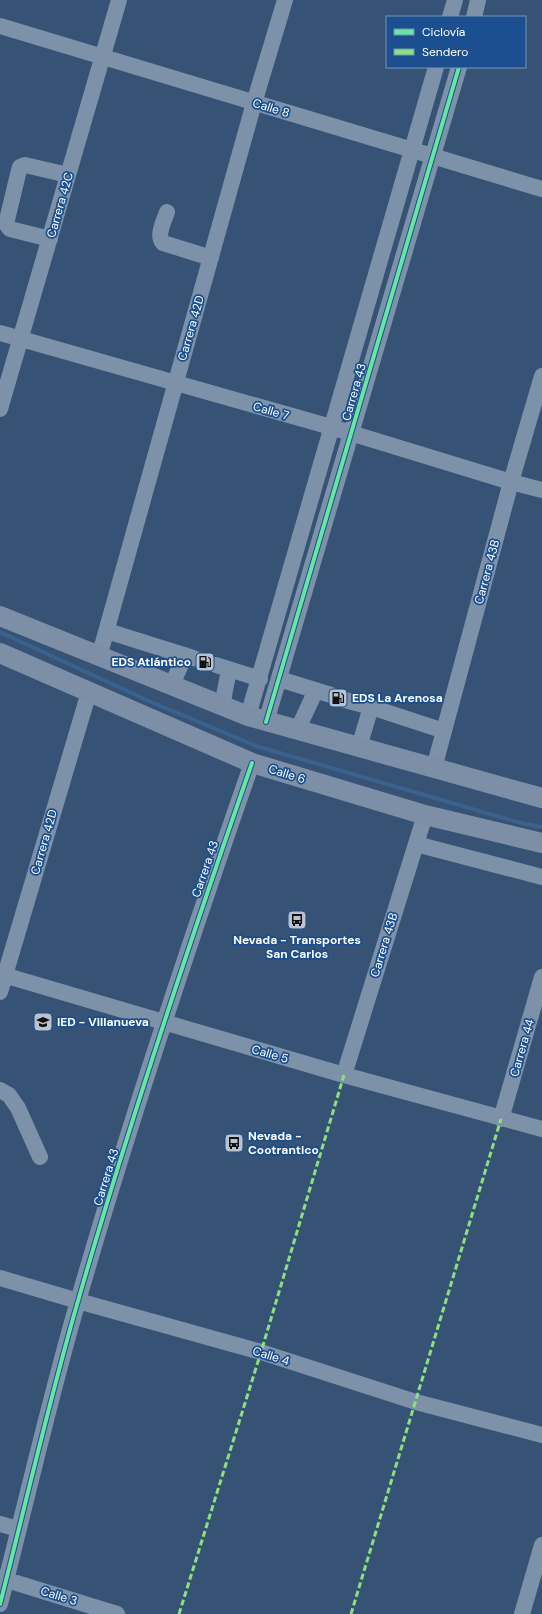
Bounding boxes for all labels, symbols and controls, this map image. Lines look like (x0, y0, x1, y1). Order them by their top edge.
legend (386, 16, 526, 68)
text: Ciclovía (422, 24, 465, 40)
text: Sendero (422, 44, 468, 60)
street label: Calle 8 (251, 95, 291, 121)
street label: Carrera 42C (43, 170, 77, 240)
street label: Carrera 42D (174, 293, 208, 363)
street label: Carrera 43 (338, 361, 370, 423)
street label: Calle 7 (251, 398, 291, 424)
street label: Carrera 43B (471, 538, 503, 606)
fuel station icon: EDS Atlántico (194, 651, 216, 673)
place label: EDS Atlántico (112, 654, 191, 670)
fuel station icon: EDS La Arenosa (327, 687, 349, 709)
place label: EDS La Arenosa (352, 690, 443, 706)
street label: Calle 6 (266, 761, 308, 787)
street label: Carrera 42D (27, 807, 61, 877)
street label: Carrera 43 (188, 838, 222, 900)
bus stop icon: Nevada - Transportes San Carlos (286, 909, 308, 931)
street label: Carrera 43B (367, 911, 401, 979)
place label: Nevada - Transportes San Carlos (233, 932, 361, 962)
school or university icon: IED - Villanueva (32, 1011, 54, 1033)
place label: IED - Villanueva (57, 1014, 149, 1030)
street label: Carrera 44 (506, 1017, 538, 1079)
street label: Calle 5 (250, 1041, 290, 1067)
place label: Nevada - Cootrantico (248, 1128, 319, 1158)
bus stop icon: Nevada - Cootrantico (223, 1132, 245, 1154)
street label: Carrera 43 (90, 1146, 122, 1208)
street label: Calle 4 (251, 1343, 291, 1369)
street label: Calle 3 (39, 1583, 79, 1609)

